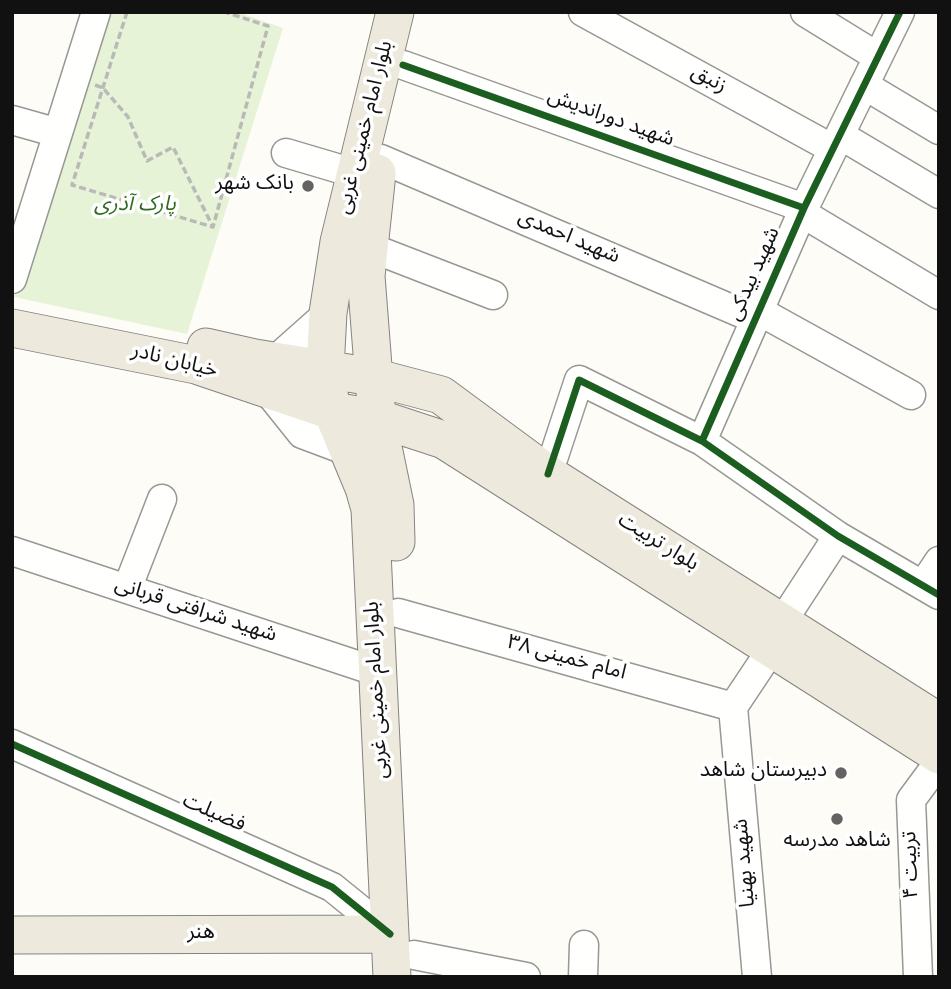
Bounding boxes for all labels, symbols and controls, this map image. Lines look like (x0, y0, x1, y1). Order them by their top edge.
street label: بلوار امام خمینی غربی (333, 39, 401, 217)
street label: زنبق (686, 61, 730, 101)
street label: شهید دوراندیش (543, 85, 677, 155)
place label: بانک شهر (215, 173, 294, 199)
marker: بانک شهر (300, 178, 316, 194)
park label: پارک آذری (94, 194, 176, 220)
street label: شهید احمدی (513, 206, 623, 272)
street label: شهید بیدکی (724, 224, 788, 326)
street label: خیابان نادر (129, 340, 219, 386)
street label: بلوار تربیت (612, 509, 702, 579)
street label: شهید شرافتی قربانی (111, 574, 279, 650)
street label: بلوار امام خمینی غربی (362, 601, 396, 779)
street label: ۳۸ امام خمینی (504, 632, 628, 688)
place label: دبیرستان شاهد (700, 760, 827, 786)
marker: دبیرستان شاهد (833, 765, 849, 781)
street label: فضیلت (178, 790, 248, 840)
marker: شاهد مدرسه (829, 811, 845, 827)
street label: شهید بهنیا (731, 818, 763, 908)
place label: شاهد مدرسه (783, 830, 891, 856)
street label: ۴ تربیت (899, 831, 927, 899)
street label: هنر (187, 922, 215, 948)

